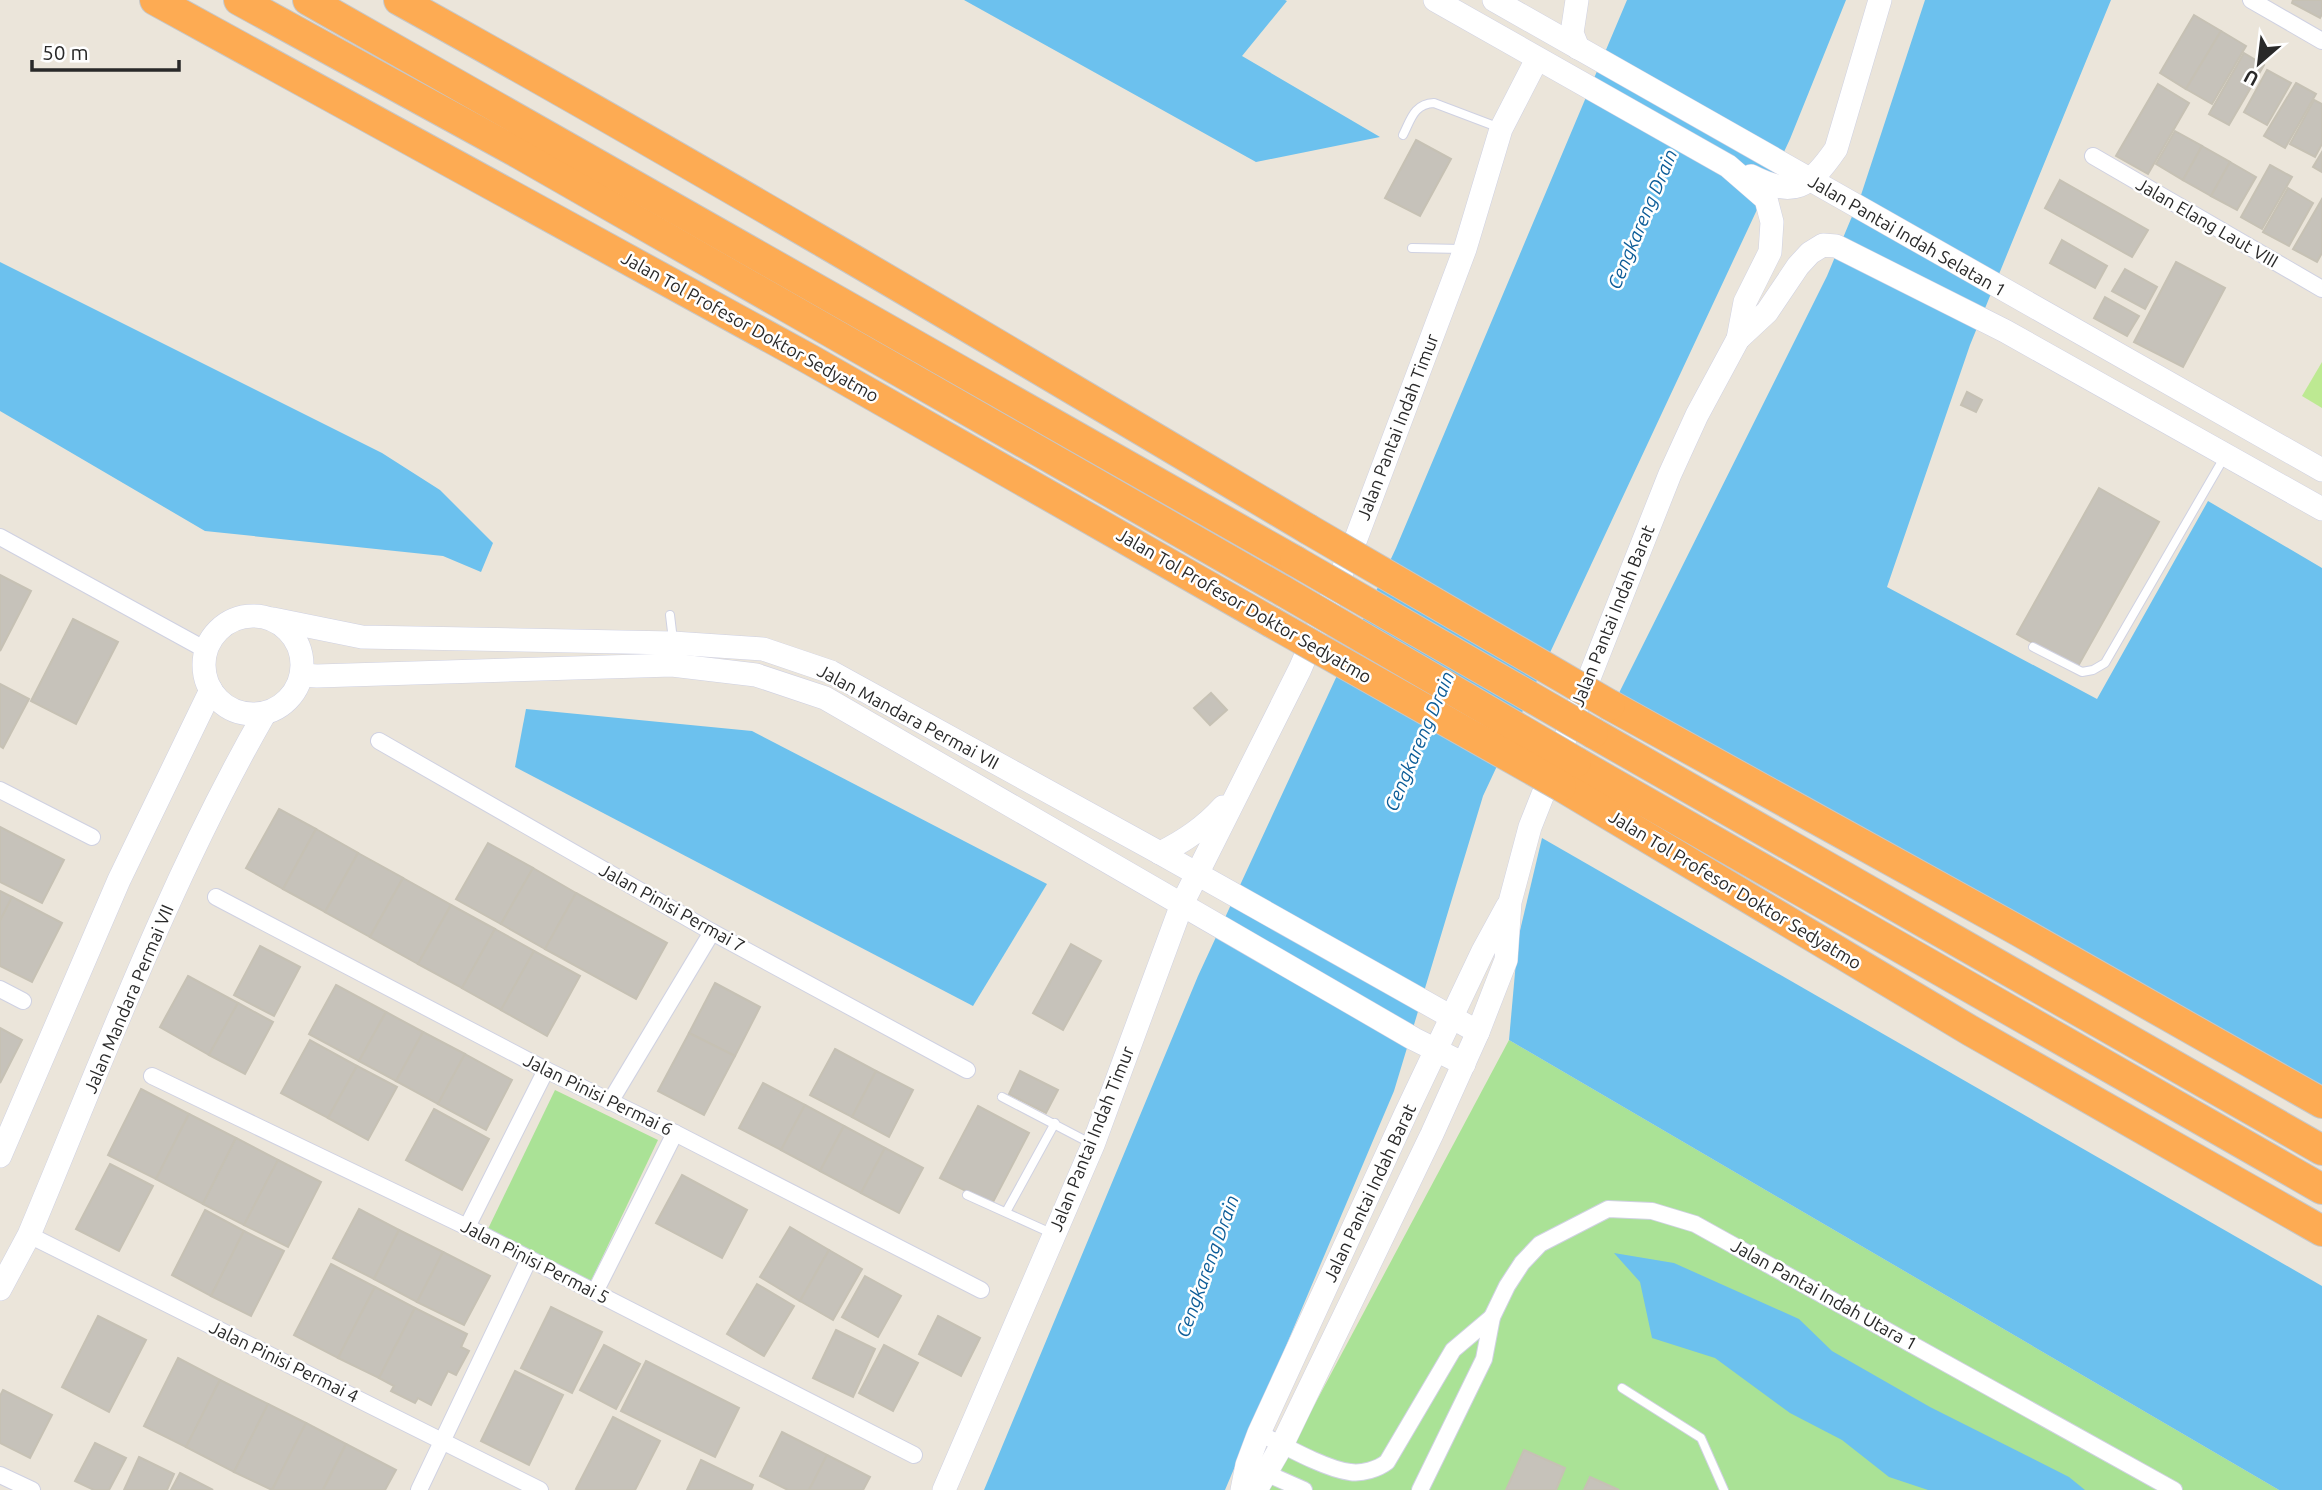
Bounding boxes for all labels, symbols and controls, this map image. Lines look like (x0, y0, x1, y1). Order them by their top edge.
scale bar (32, 28, 178, 72)
north arrow (2224, 28, 2294, 98)
text: 50 m (42, 40, 89, 64)
text: U (2240, 65, 2262, 91)
water label: Cengkareng Drain (1603, 146, 1681, 292)
street label: Jalan Pantai Indah Selatan 1 (1805, 170, 2010, 300)
street label: Jalan Elang Laut VIII (2133, 173, 2282, 271)
street label: Jalan Tol Profesor Doktor Sedyatmo (618, 247, 883, 405)
street label: Jalan Pantai Indah Timur (1352, 331, 1442, 523)
street label: Jalan Pantai Indah Barat (1566, 522, 1658, 709)
street label: Jalan Tol Profesor Doktor Sedyatmo (1114, 524, 1375, 687)
street label: Jalan Mandara Permai VII (814, 660, 1003, 773)
water label: Cengkareng Drain (1380, 668, 1458, 814)
street label: Jalan Tol Profesor Doktor Sedyatmo (1606, 806, 1865, 973)
street label: Jalan Pinisi Permai 7 (596, 859, 749, 955)
street label: Jalan Mandara Permai VII (79, 901, 177, 1096)
street label: Jalan Pantai Indah Timur (1045, 1043, 1137, 1234)
street label: Jalan Pinisi Permai 6 (521, 1049, 676, 1139)
street label: Jalan Pantai Indah Barat (1319, 1100, 1419, 1285)
water label: Cengkareng Drain (1171, 1192, 1243, 1340)
street label: Jalan Pinisi Permai 5 (458, 1215, 613, 1307)
street label: Jalan Pantai Indah Utara 1 (1728, 1235, 1921, 1354)
street label: Jalan Pinisi Permai 4 (207, 1316, 362, 1406)

